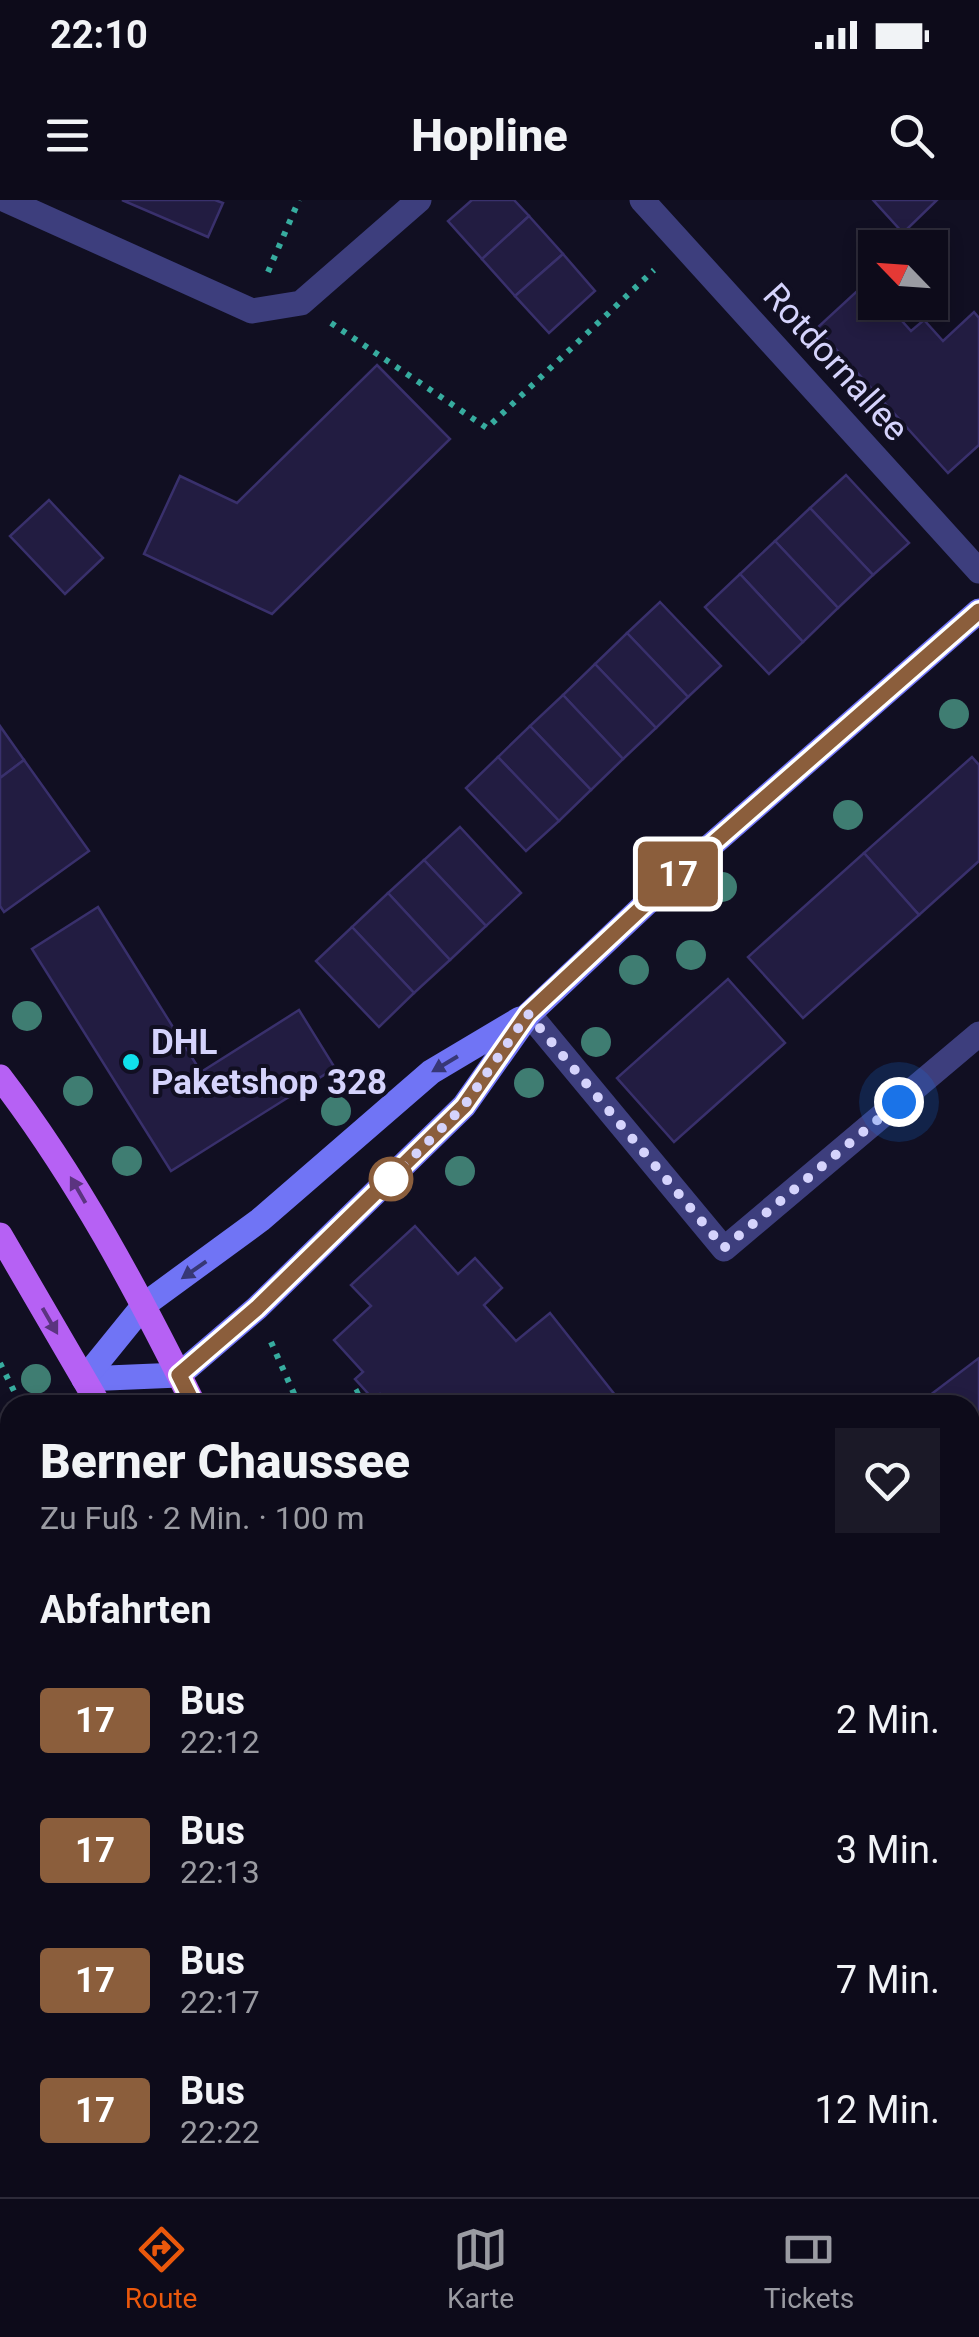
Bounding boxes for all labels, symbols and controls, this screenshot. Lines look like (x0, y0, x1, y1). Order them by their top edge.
text: 22:10 (50, 13, 148, 57)
icon: menu (40, 108, 95, 163)
icon: search (884, 108, 939, 163)
text: Hopline (411, 109, 568, 162)
north arrow (858, 230, 948, 320)
map controls (858, 230, 948, 320)
street label: Rotdornallee (754, 275, 917, 449)
line badge: 17 (633, 842, 723, 906)
text: 17 (658, 854, 698, 895)
place label: DHL Paketshop 328 (151, 1022, 387, 1103)
marker: DHL Paketshop 328 (120, 1051, 142, 1073)
one-way arrow (431, 1055, 459, 1072)
your location (874, 1077, 924, 1127)
unlabelled marker (370, 1158, 412, 1200)
one-way arrow (70, 1176, 87, 1204)
one-way arrow (181, 1260, 207, 1279)
one-way arrow (41, 1307, 59, 1335)
button: heart (835, 1428, 940, 1533)
text: Berner Chaussee (40, 1433, 410, 1490)
text: Zu Fuß · 2 Min. · 100 m (40, 1499, 365, 1537)
text: Abfahrten (40, 1588, 212, 1632)
text: Bus (180, 1679, 245, 1723)
text: 2 Min. (836, 1698, 940, 1742)
text: 17 (75, 1700, 115, 1741)
text: 22:12 (180, 1723, 260, 1761)
text: Bus (180, 1809, 245, 1853)
text: 3 Min. (836, 1828, 940, 1872)
text: 17 (75, 1830, 115, 1871)
text: 22:13 (180, 1853, 260, 1891)
text: Bus (180, 1939, 245, 1983)
text: 7 Min. (836, 1958, 940, 2002)
text: 17 (75, 1960, 115, 2001)
text: 22:17 (180, 1983, 260, 2021)
text: Bus (180, 2069, 245, 2113)
text: 12 Min. (814, 2088, 940, 2132)
text: 17 (75, 2090, 115, 2131)
text: 22:22 (180, 2113, 260, 2151)
tab: Route (125, 2222, 197, 2315)
tab: Karte (447, 2222, 514, 2315)
tab: Tickets (764, 2222, 854, 2315)

